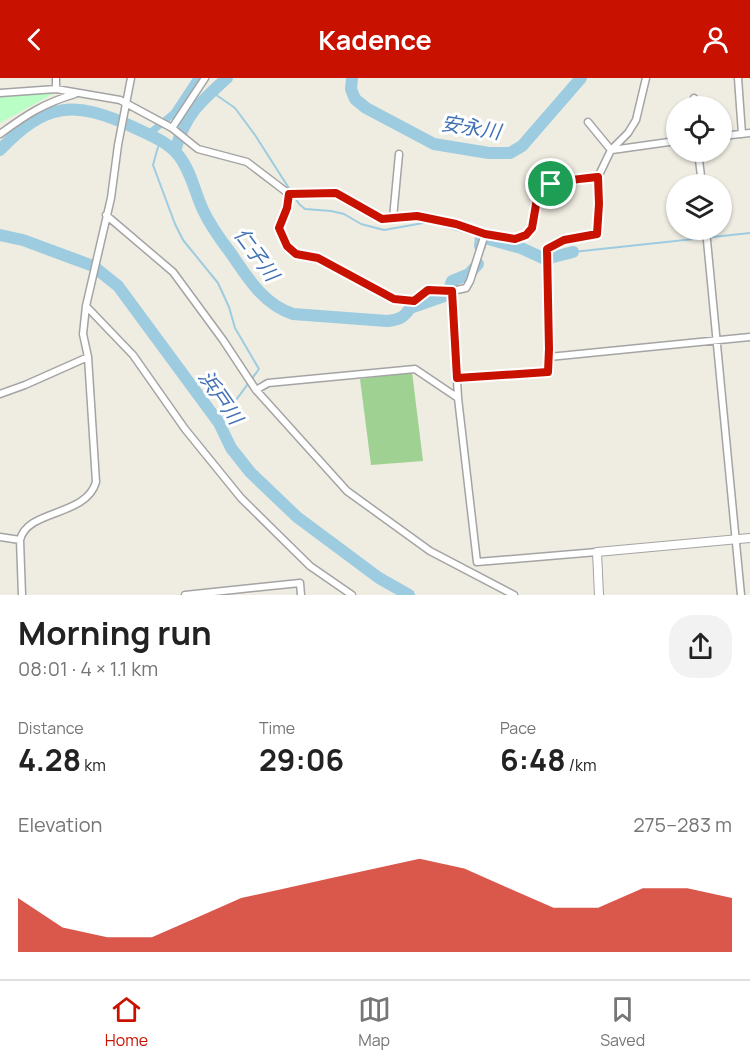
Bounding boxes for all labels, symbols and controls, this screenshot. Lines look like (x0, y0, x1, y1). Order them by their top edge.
text: Kadence (318, 21, 432, 58)
icon: back (18, 23, 51, 56)
icon: person (699, 23, 732, 56)
map controls (666, 96, 732, 240)
button: locate (666, 96, 732, 162)
water label: 安永川 (439, 109, 505, 145)
pin (525, 158, 576, 209)
icon: arrive (534, 167, 567, 200)
button: layers (666, 174, 732, 240)
water label: 仁子川 (228, 222, 287, 288)
water label: 浜戸川 (193, 365, 250, 431)
text: Morning run (18, 610, 212, 655)
button: share (669, 615, 732, 678)
text: 08:01 · 4 × 1.1 km (18, 655, 158, 682)
text: Distance (18, 717, 84, 739)
text: Time (259, 717, 295, 739)
text: Pace (500, 717, 536, 739)
text: 4.28 (18, 739, 81, 780)
text: 29:06 (259, 739, 344, 780)
text: 6:48 (500, 739, 566, 780)
text: km (81, 754, 106, 776)
text: /km (566, 754, 596, 776)
text: Elevation (18, 811, 102, 838)
text: 275–283 m (633, 811, 732, 838)
tab: Home (105, 993, 148, 1051)
tab: Map (358, 993, 391, 1051)
tab: Saved (600, 993, 645, 1051)

